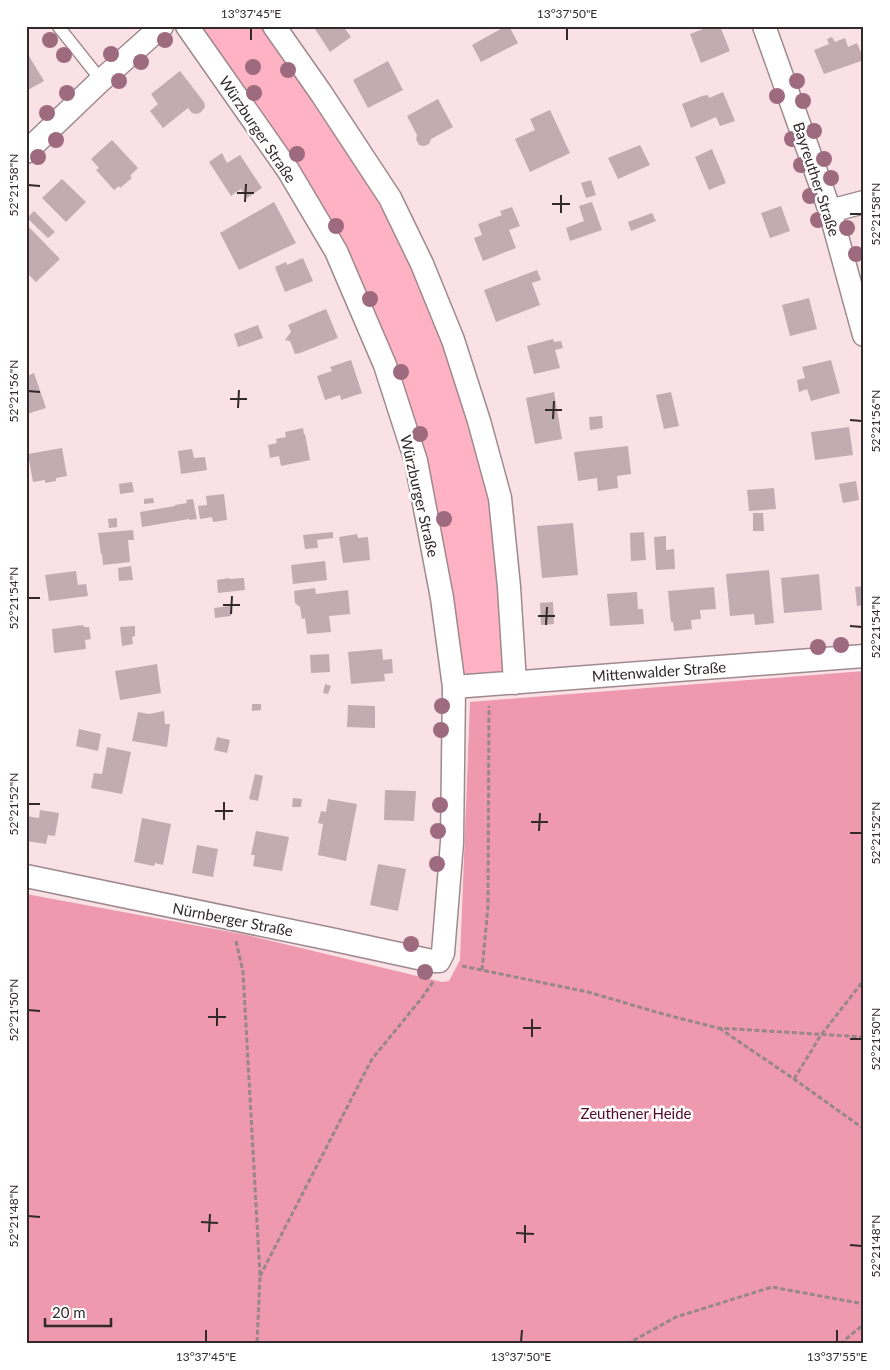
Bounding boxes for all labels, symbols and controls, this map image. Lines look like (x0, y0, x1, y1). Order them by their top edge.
text: 13°37'45"E (221, 6, 281, 21)
text: 13°37'50"E (537, 6, 597, 21)
street label: Würzburger Straße (216, 72, 300, 186)
street label: Bayreuther Straße (790, 120, 844, 239)
text: 52°21'58"N (6, 154, 21, 216)
text: 52°21'58"N (868, 183, 883, 245)
text: 52°21'56"N (6, 360, 21, 422)
text: 52°21'56"N (868, 390, 883, 452)
street label: Würzburger Straße (397, 433, 443, 559)
text: 52°21'54"N (6, 567, 21, 629)
text: 52°21'54"N (868, 596, 883, 658)
street label: Mittenwalder Straße (591, 657, 727, 685)
text: 52°21'52"N (6, 773, 21, 835)
text: 52°21'52"N (868, 802, 883, 864)
street label: Nürnberger Straße (171, 898, 295, 940)
text: 52°21'50"N (6, 979, 21, 1041)
text: 52°21'50"N (868, 1008, 883, 1070)
park label: Zeuthener Heide (581, 1104, 692, 1122)
text: 52°21'48"N (6, 1185, 21, 1247)
text: 52°21'48"N (868, 1215, 883, 1277)
scale bar (45, 1295, 111, 1327)
text: 20 m (52, 1303, 86, 1321)
text: 13°37'45"E (176, 1349, 236, 1364)
text: 13°37'50"E (491, 1349, 551, 1364)
text: 13°37'55"E (807, 1349, 867, 1364)

